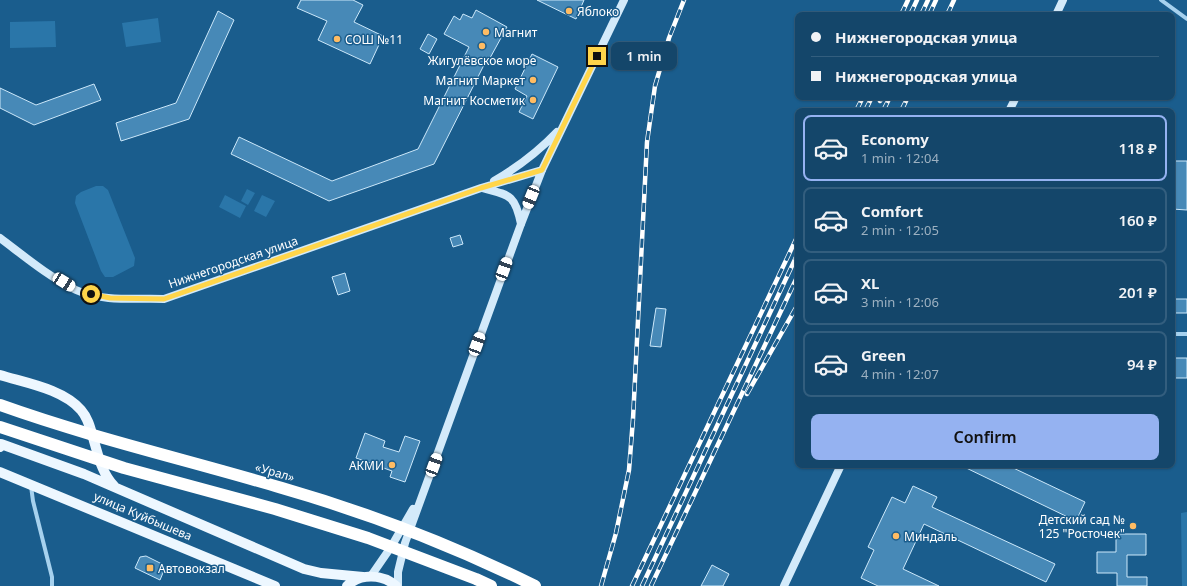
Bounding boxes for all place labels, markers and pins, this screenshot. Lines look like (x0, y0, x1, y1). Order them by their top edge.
place label: Яблоко (577, 3, 619, 20)
marker: Яблоко (564, 6, 574, 16)
place label: Магнит (494, 24, 538, 41)
marker: Магнит (481, 27, 491, 37)
place label: СОШ №11 (345, 31, 403, 48)
marker: СОШ №11 (332, 34, 342, 44)
marker: Жигулёвское море (477, 41, 487, 51)
place label: Жигулёвское море (428, 52, 537, 69)
place label: Магнит Маркет (436, 72, 525, 89)
marker: Магнит Маркет (528, 75, 538, 85)
place label: Магнит Косметик (423, 92, 526, 109)
marker: Магнит Косметик (528, 95, 538, 105)
place label: АКМИ (349, 457, 384, 474)
marker: АКМИ (387, 460, 397, 470)
place label: Детский сад № 125 "Росточек" (1039, 511, 1125, 542)
marker: Детский сад № 125 "Росточек" (1128, 521, 1138, 531)
place label: Миндаль (904, 528, 957, 545)
marker: Миндаль (891, 531, 901, 541)
place label: Автовокзал (158, 560, 225, 577)
marker: Автовокзал (145, 563, 155, 573)

